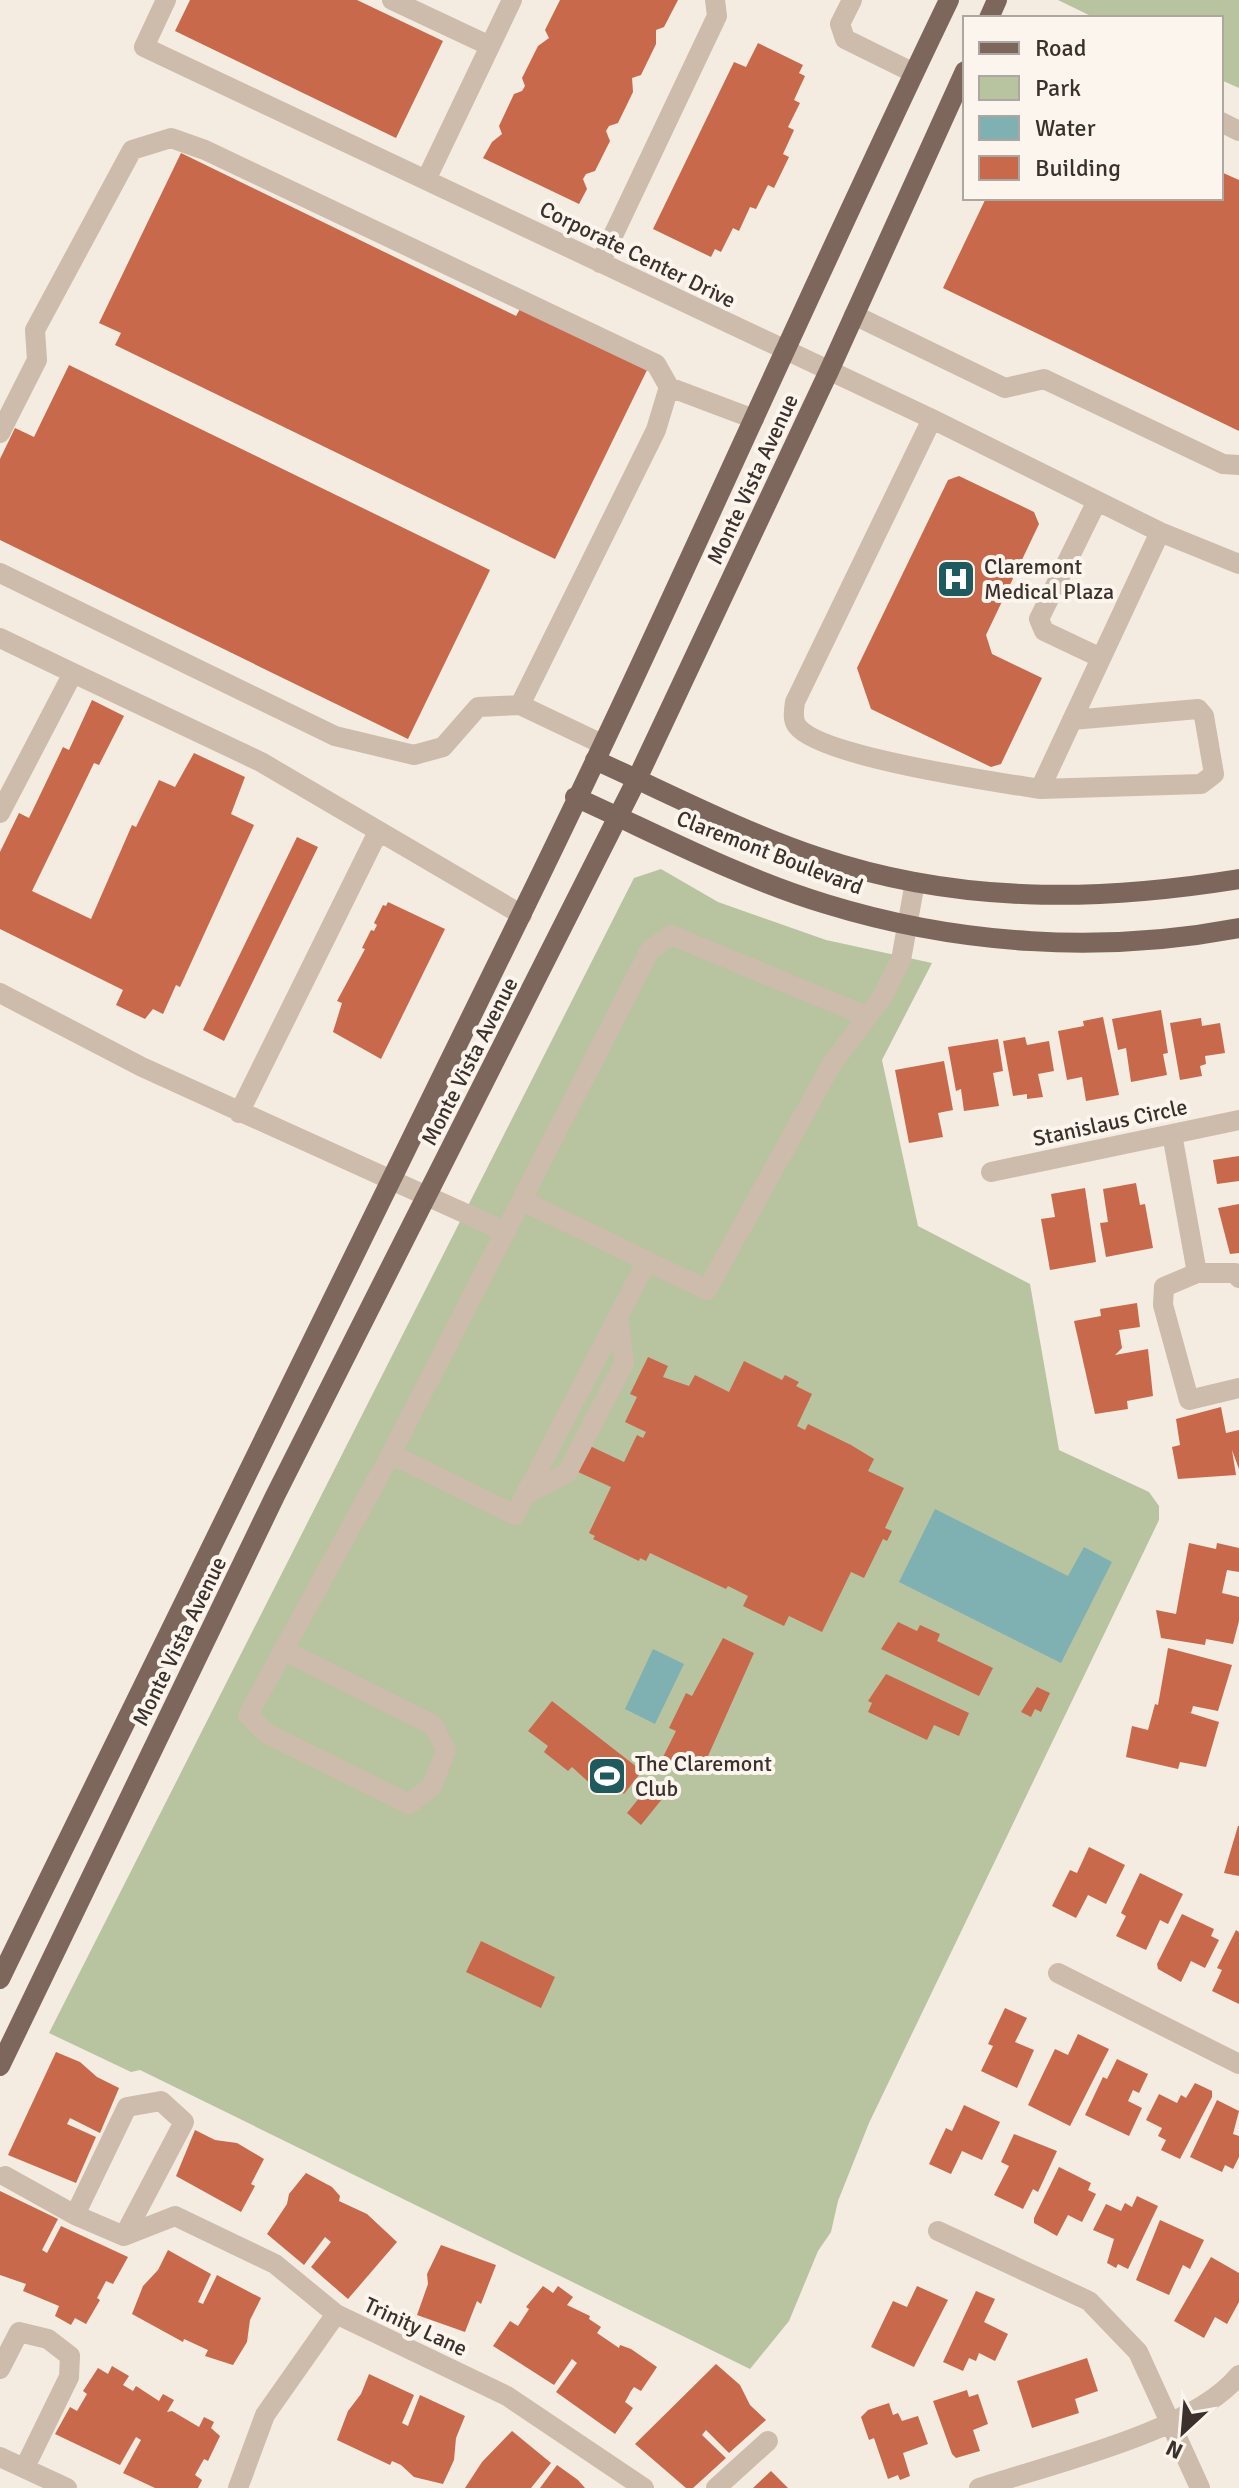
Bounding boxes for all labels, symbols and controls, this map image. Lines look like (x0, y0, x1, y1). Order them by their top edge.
legend (963, 16, 1223, 200)
text: Road (1035, 33, 1086, 63)
text: Park (1035, 73, 1081, 103)
text: Water (1035, 113, 1096, 143)
text: Building (1035, 153, 1121, 183)
street label: Corporate Center Drive (535, 195, 740, 314)
street label: Monte Vista Avenue (701, 390, 804, 569)
place label: Claremont Medical Plaza (984, 553, 1114, 605)
hospital icon: Claremont Medical Plaza (935, 558, 977, 600)
street label: Claremont Boulevard (673, 804, 867, 900)
street label: Monte Vista Avenue (415, 973, 524, 1150)
street label: Stanislaus Circle (1030, 1093, 1190, 1152)
street label: Monte Vista Avenue (127, 1552, 232, 1730)
place label: The Claremont Club (635, 1750, 772, 1802)
sports icon: The Claremont Club (586, 1755, 628, 1797)
street label: Trinity Lane (360, 2291, 472, 2362)
north arrow (1143, 2392, 1223, 2472)
text: N (1162, 2434, 1187, 2465)

